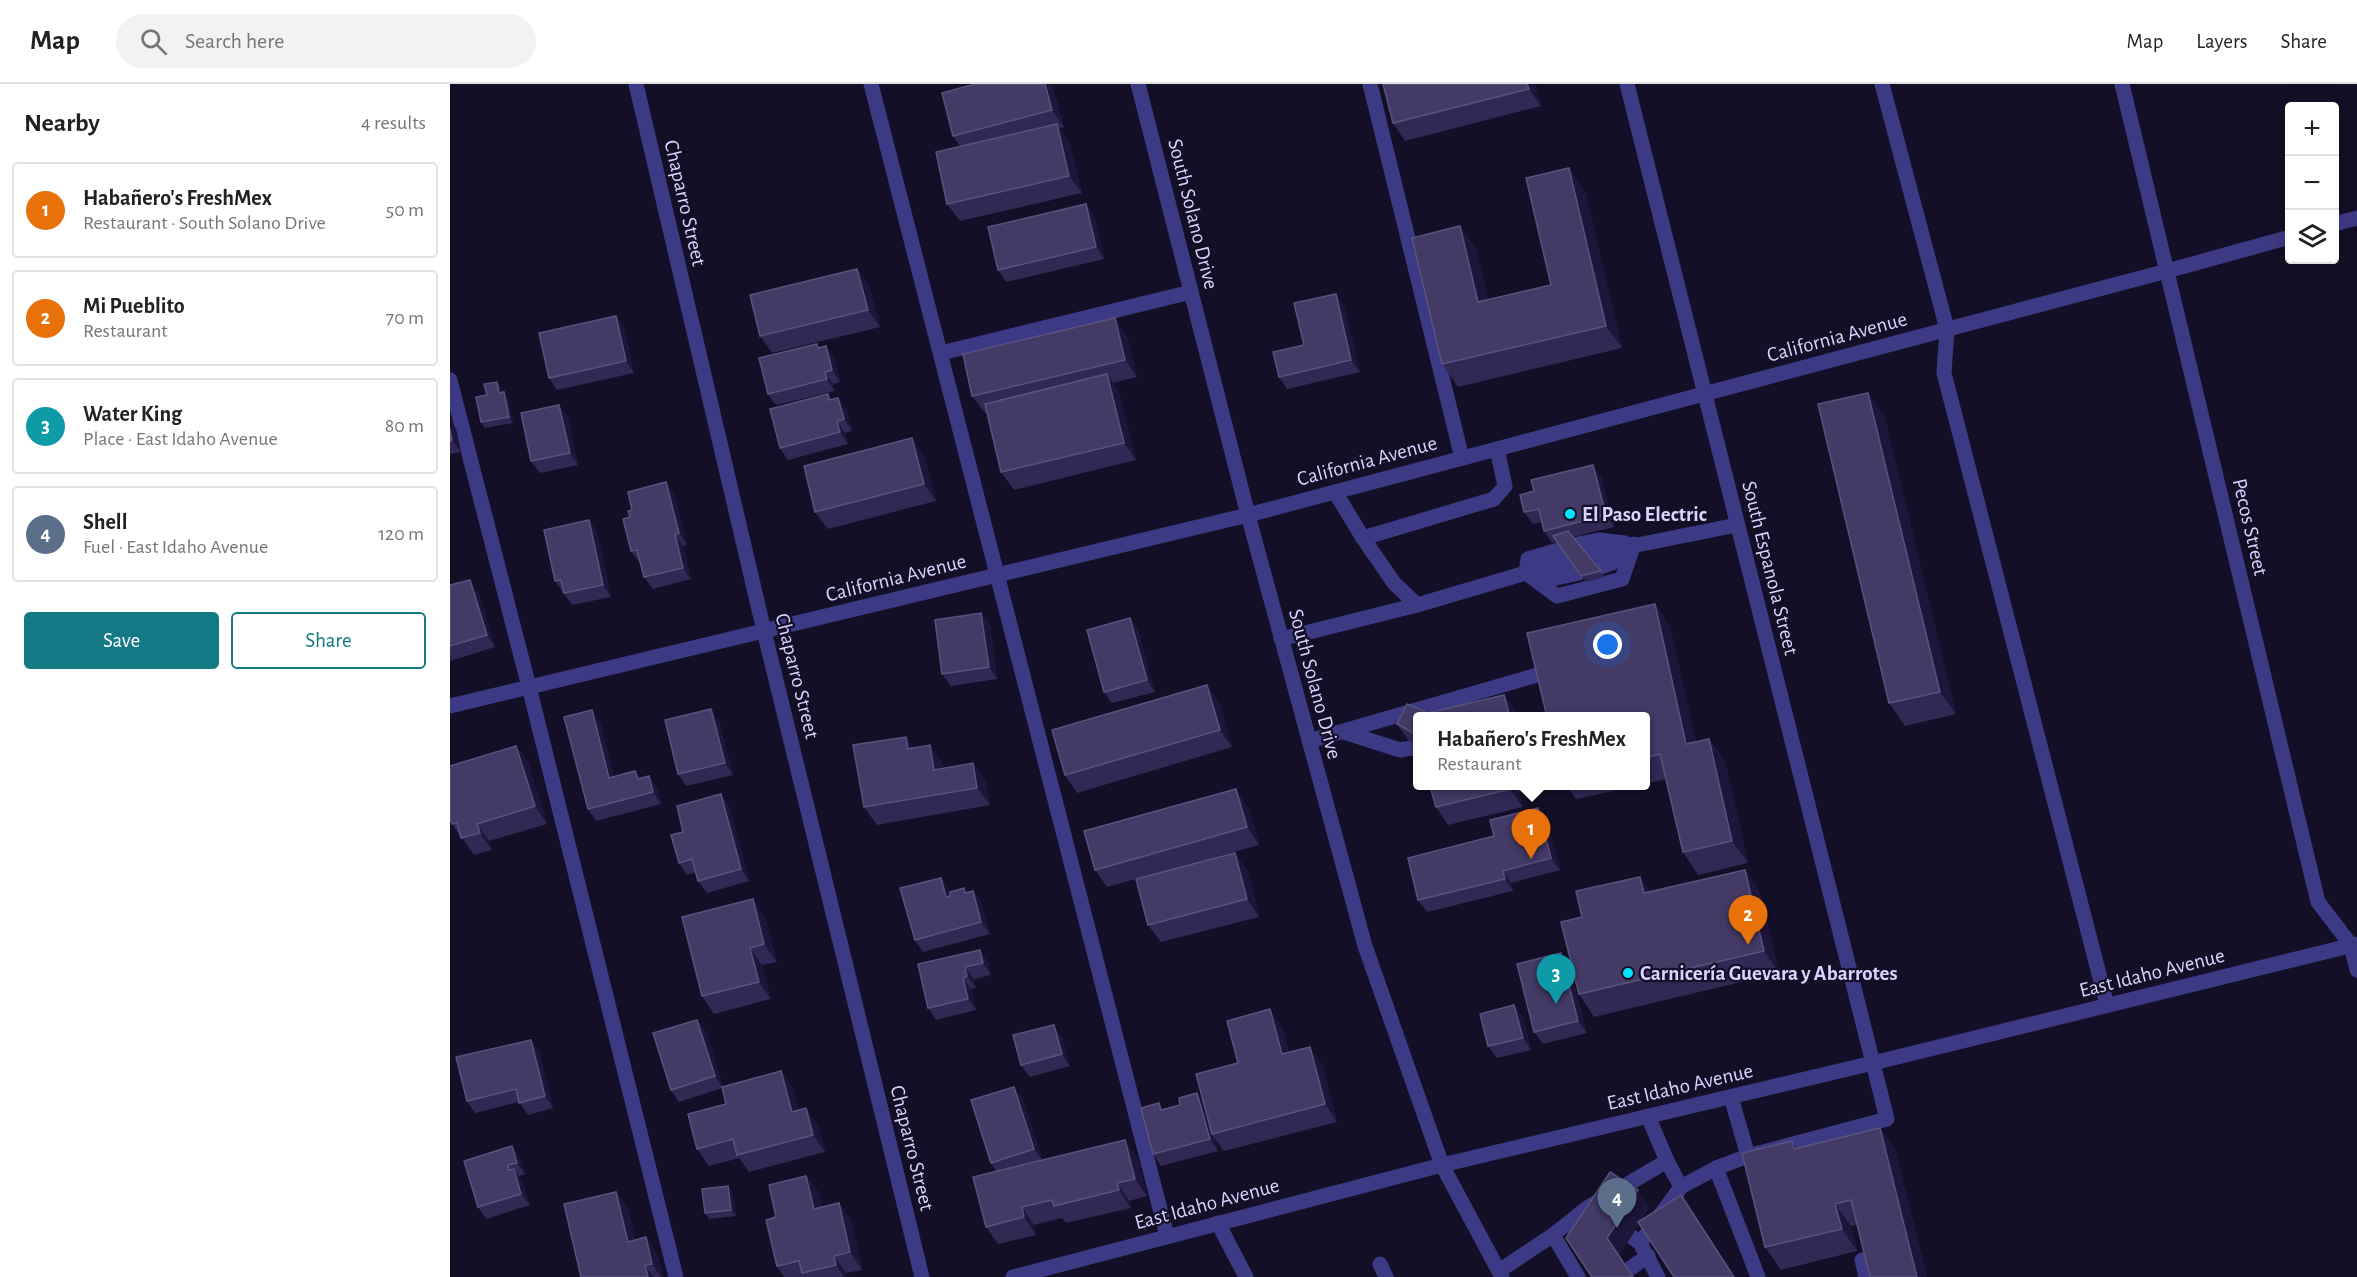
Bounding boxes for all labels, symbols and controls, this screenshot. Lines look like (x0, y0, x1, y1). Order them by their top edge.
search box (116, 14, 536, 68)
icon: search (137, 25, 170, 58)
text: Map (30, 27, 80, 55)
text: Search here (185, 30, 284, 52)
text: Map (2127, 31, 2163, 52)
text: Layers (2196, 31, 2247, 52)
text: Share (2280, 31, 2327, 52)
map controls (2285, 102, 2339, 264)
button: + (2285, 102, 2339, 156)
text: Nearby (24, 110, 100, 136)
text: 4 results (361, 113, 426, 133)
street label: South Solano Drive (1164, 137, 1222, 291)
street label: Chaparro Street (660, 138, 710, 268)
button: − (2285, 156, 2339, 210)
text: Habañero's FreshMex (83, 187, 272, 209)
text: 1 (42, 200, 49, 220)
text: 50 m (386, 200, 424, 220)
button: layers (2285, 210, 2339, 264)
text: Restaurant · South Solano Drive (83, 213, 326, 233)
text: Mi Pueblito (83, 295, 185, 317)
text: 2 (41, 308, 50, 328)
text: 70 m (386, 308, 424, 328)
street label: California Avenue (1765, 308, 1909, 366)
text: Restaurant (83, 321, 168, 341)
text: Water King (83, 403, 182, 425)
text: 3 (41, 416, 50, 436)
text: 80 m (385, 416, 424, 436)
text: Place · East Idaho Avenue (83, 429, 278, 449)
street label: California Avenue (1295, 432, 1439, 490)
street label: Pecos Street (2229, 477, 2271, 578)
street label: South Espanola Street (1738, 479, 1802, 657)
place label: El Paso Electric (1582, 504, 1707, 525)
marker: El Paso Electric (1563, 507, 1577, 521)
text: Shell (83, 511, 127, 533)
text: 4 (40, 524, 51, 544)
text: 120 m (378, 524, 424, 544)
text: Fuel · East Idaho Avenue (83, 537, 268, 557)
street label: California Avenue (824, 550, 968, 606)
street label: South Solano Drive (1285, 607, 1345, 761)
street label: Chaparro Street (771, 611, 823, 741)
button: Save (24, 612, 219, 669)
button: Share (231, 612, 426, 669)
your location (1593, 630, 1622, 659)
popup (1413, 712, 1650, 790)
text: Habañero's FreshMex (1437, 728, 1626, 750)
text: Restaurant (1437, 754, 1522, 774)
pin: 1 (1512, 810, 1550, 859)
pin: 2 (1728, 896, 1768, 945)
street label: East Idaho Avenue (2077, 945, 2227, 1001)
pin: 3 (1536, 954, 1576, 1004)
place label: Carnicería Guevara y Abarrotes (1640, 963, 1898, 984)
marker: Carnicería Guevara y Abarrotes (1621, 966, 1635, 980)
street label: East Idaho Avenue (1605, 1060, 1755, 1114)
street label: Chaparro Street (886, 1083, 938, 1213)
street label: East Idaho Avenue (1132, 1175, 1282, 1233)
pin: 4 (1598, 1178, 1636, 1228)

